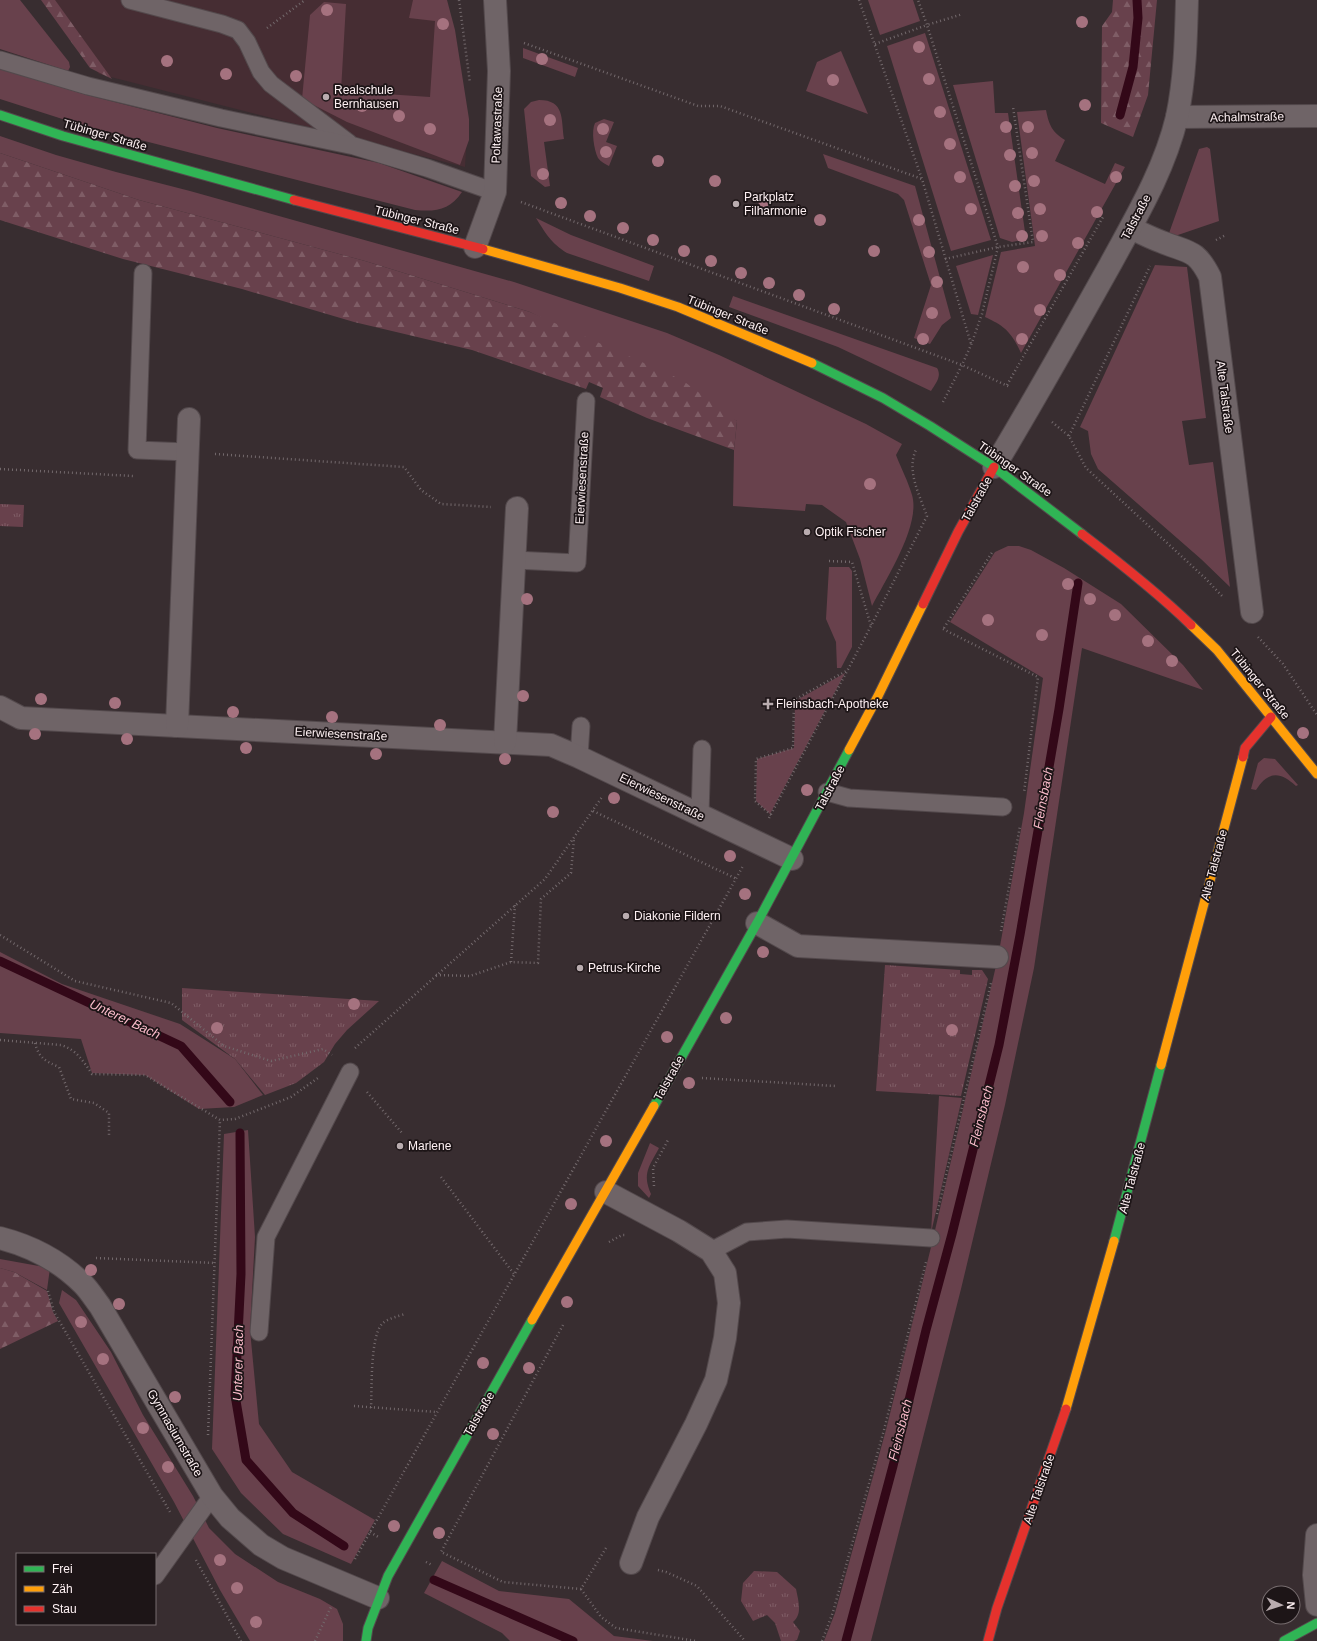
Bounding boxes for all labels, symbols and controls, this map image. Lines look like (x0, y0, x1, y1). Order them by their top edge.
place label: Realschule Bernhausen (334, 83, 399, 111)
street label: Poltawastraße (489, 86, 505, 164)
marker: Realschule Bernhausen (321, 92, 331, 102)
street label: Achalmstraße (1210, 109, 1284, 125)
street label: Tübinger Straße (61, 116, 149, 154)
place label: Parkplatz Filharmonie (744, 190, 807, 218)
street label: Talstraße (1118, 192, 1154, 242)
marker: Parkplatz Filharmonie (731, 199, 741, 209)
street label: Tübinger Straße (373, 203, 461, 237)
street label: Tübinger Straße (685, 292, 771, 338)
street label: Alte Talstraße (1214, 360, 1236, 434)
street label: Eierwiesenstraße (573, 431, 591, 525)
street label: Tübinger Straße (975, 438, 1055, 500)
street label: Talstraße (959, 474, 995, 524)
place label: Optik Fischer (815, 525, 886, 539)
marker: Optik Fischer (802, 527, 812, 537)
street label: Tübinger Straße (1227, 646, 1293, 722)
place label: Fleinsbach-Apotheke (776, 697, 889, 711)
marker: Fleinsbach-Apotheke (763, 699, 773, 709)
street label: Eierwiesenstraße (294, 725, 388, 743)
street label: Talstraße (812, 763, 848, 813)
water label: Fleinsbach (1030, 766, 1056, 830)
street label: Eierwiesenstraße (617, 770, 707, 824)
street label: Alte Talstraße (1198, 828, 1230, 902)
place label: Diakonie Fildern (634, 909, 721, 923)
marker: Diakonie Fildern (621, 911, 631, 921)
place label: Petrus-Kirche (588, 961, 661, 975)
marker: Petrus-Kirche (575, 963, 585, 973)
water label: Unterer Bach (87, 996, 163, 1042)
street label: Talstraße (651, 1053, 687, 1103)
water label: Fleinsbach (966, 1084, 996, 1148)
place label: Marlene (408, 1139, 452, 1153)
marker: Marlene (395, 1141, 405, 1151)
street label: Alte Talstraße (1116, 1141, 1148, 1215)
water label: Unterer Bach (230, 1325, 246, 1401)
street label: Gymnasiumstraße (144, 1387, 206, 1479)
street label: Talstraße (461, 1389, 498, 1439)
water label: Fleinsbach (885, 1398, 915, 1462)
street label: Alte Talstraße (1020, 1452, 1058, 1526)
legend (16, 1553, 156, 1625)
text: Frei (52, 1562, 73, 1576)
text: Zäh (52, 1582, 73, 1596)
north arrow (1261, 1585, 1301, 1625)
text: N (1285, 1601, 1297, 1610)
text: Stau (52, 1602, 77, 1616)

